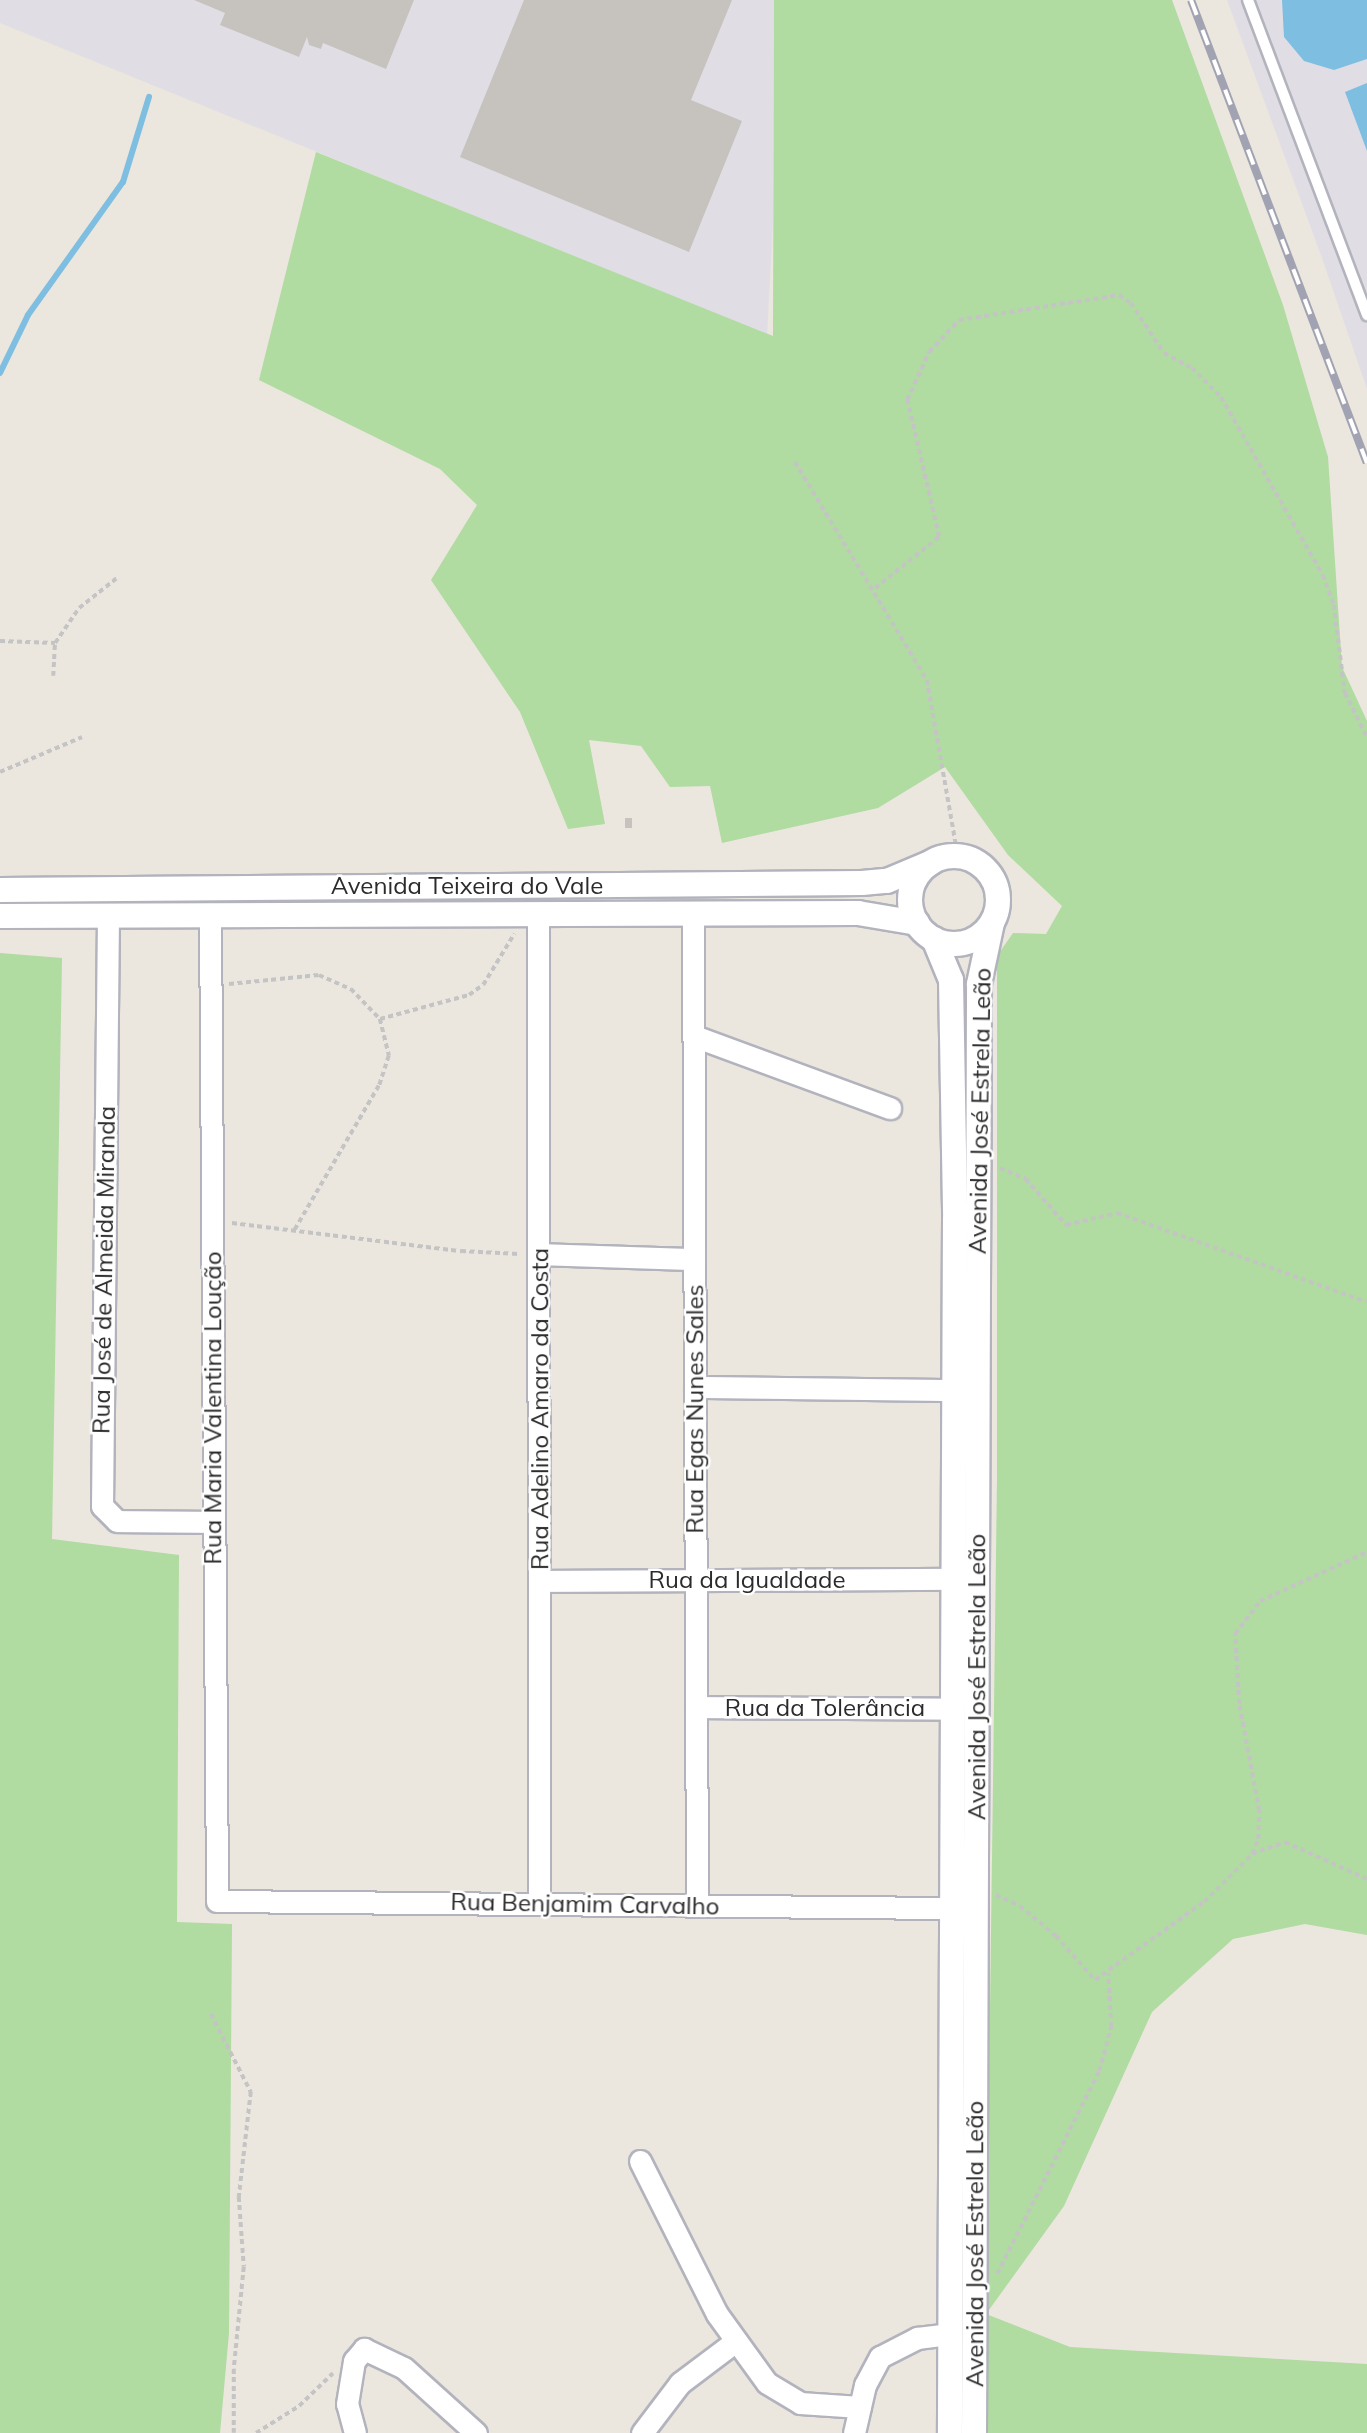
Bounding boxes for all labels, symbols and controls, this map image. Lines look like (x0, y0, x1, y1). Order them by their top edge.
street label: Avenida Teixeira do Vale (331, 872, 603, 900)
street label: Avenida José Estrela Leão (963, 968, 997, 1254)
street label: Rua José de Almeida Miranda (87, 1106, 121, 1434)
street label: Rua Adelino Amaro da Costa (526, 1248, 554, 1570)
street label: Rua Maria Valentina Loução (199, 1251, 227, 1565)
street label: Rua Egas Nunes Sales (681, 1284, 709, 1534)
street label: Avenida José Estrela Leão (963, 1534, 991, 1820)
street label: Rua da Igualdade (648, 1566, 846, 1594)
street label: Rua da Tolerância (725, 1694, 925, 1722)
street label: Rua Benjamim Carvalho (450, 1887, 720, 1921)
street label: Avenida José Estrela Leão (961, 2101, 989, 2387)

